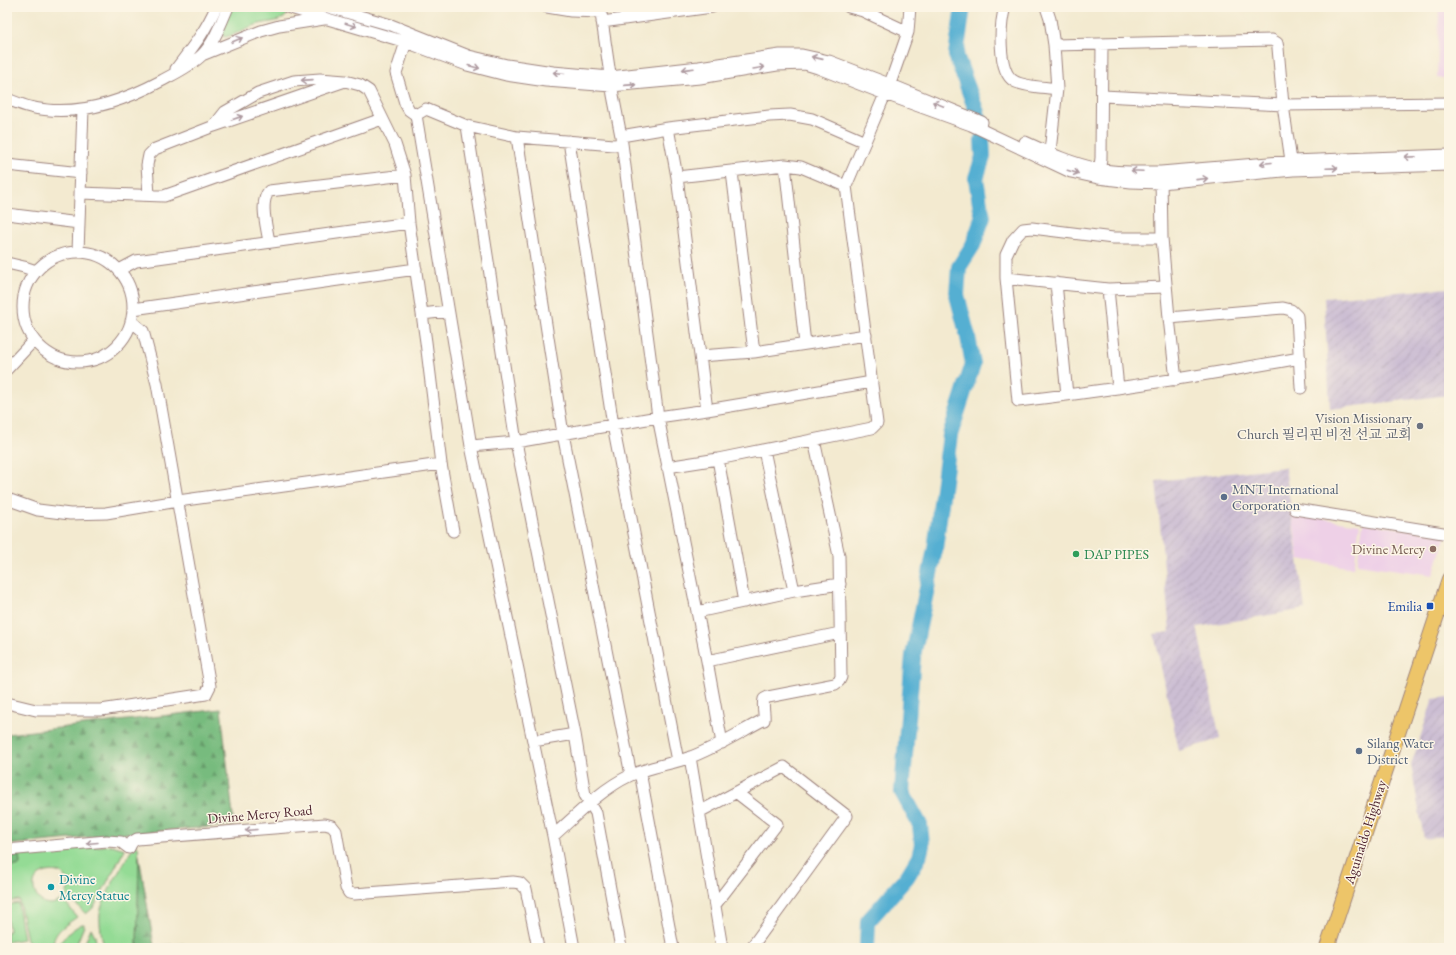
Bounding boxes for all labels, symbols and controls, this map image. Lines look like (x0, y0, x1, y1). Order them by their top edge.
one-way arrow (344, 22, 357, 29)
one-way arrow (230, 36, 242, 43)
one-way arrow (810, 54, 823, 61)
one-way arrow (467, 63, 480, 71)
one-way arrow (752, 64, 765, 72)
one-way arrow (682, 65, 695, 73)
one-way arrow (553, 69, 566, 76)
one-way arrow (301, 76, 314, 83)
one-way arrow (623, 81, 636, 88)
one-way arrow (933, 99, 945, 107)
one-way arrow (230, 114, 242, 122)
one-way arrow (1404, 153, 1417, 160)
one-way arrow (1260, 160, 1273, 167)
one-way arrow (1325, 165, 1338, 172)
one-way arrow (1131, 168, 1144, 175)
one-way arrow (1067, 169, 1080, 176)
one-way arrow (1195, 176, 1208, 183)
place label: Vision Missionary Church 필리핀 비전 선교 교회 (1237, 409, 1413, 443)
marker: Vision Missionary Church 필리핀 비전 선교 교회 (1415, 421, 1425, 431)
place label: MNT International Corporation (1232, 480, 1339, 514)
marker: MNT International Corporation (1219, 492, 1229, 502)
place label: Divine Mercy (1352, 540, 1426, 558)
marker: Divine Mercy (1428, 544, 1438, 554)
place label: DAP PIPES (1084, 545, 1149, 563)
marker: DAP PIPES (1071, 549, 1081, 559)
place label: Emilia (1387, 597, 1422, 615)
marker: Emilia (1425, 601, 1435, 611)
place label: Silang Water District (1367, 734, 1434, 768)
marker: Silang Water District (1354, 746, 1364, 756)
street label: Aguinaldo Highway (1339, 777, 1391, 887)
street label: Divine Mercy Road (207, 800, 314, 828)
one-way arrow (245, 827, 258, 834)
one-way arrow (86, 839, 99, 846)
place label: Divine Mercy Statue (59, 870, 130, 904)
marker: Divine Mercy Statue (46, 882, 56, 892)

